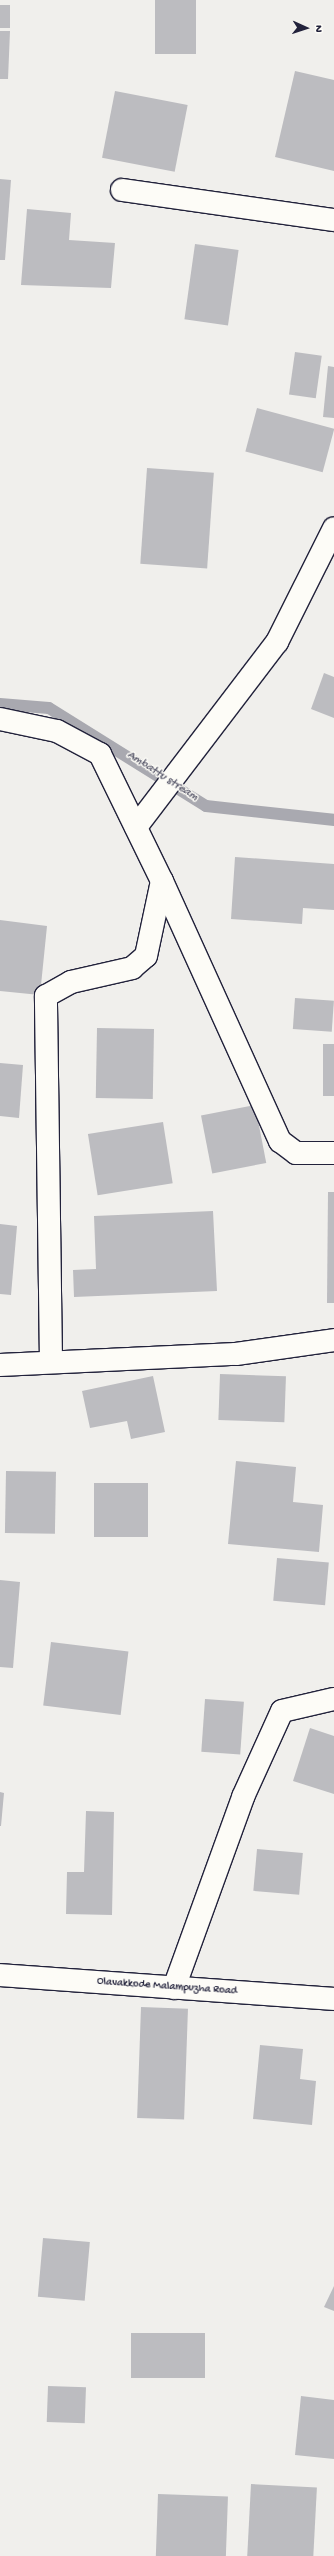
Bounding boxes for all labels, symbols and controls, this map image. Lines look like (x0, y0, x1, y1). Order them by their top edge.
north arrow (286, 8, 326, 48)
text: N (312, 25, 324, 33)
water label: Ambattu stream (124, 749, 200, 805)
street label: Olavakkode Malampuzha Road (96, 1976, 238, 1998)

